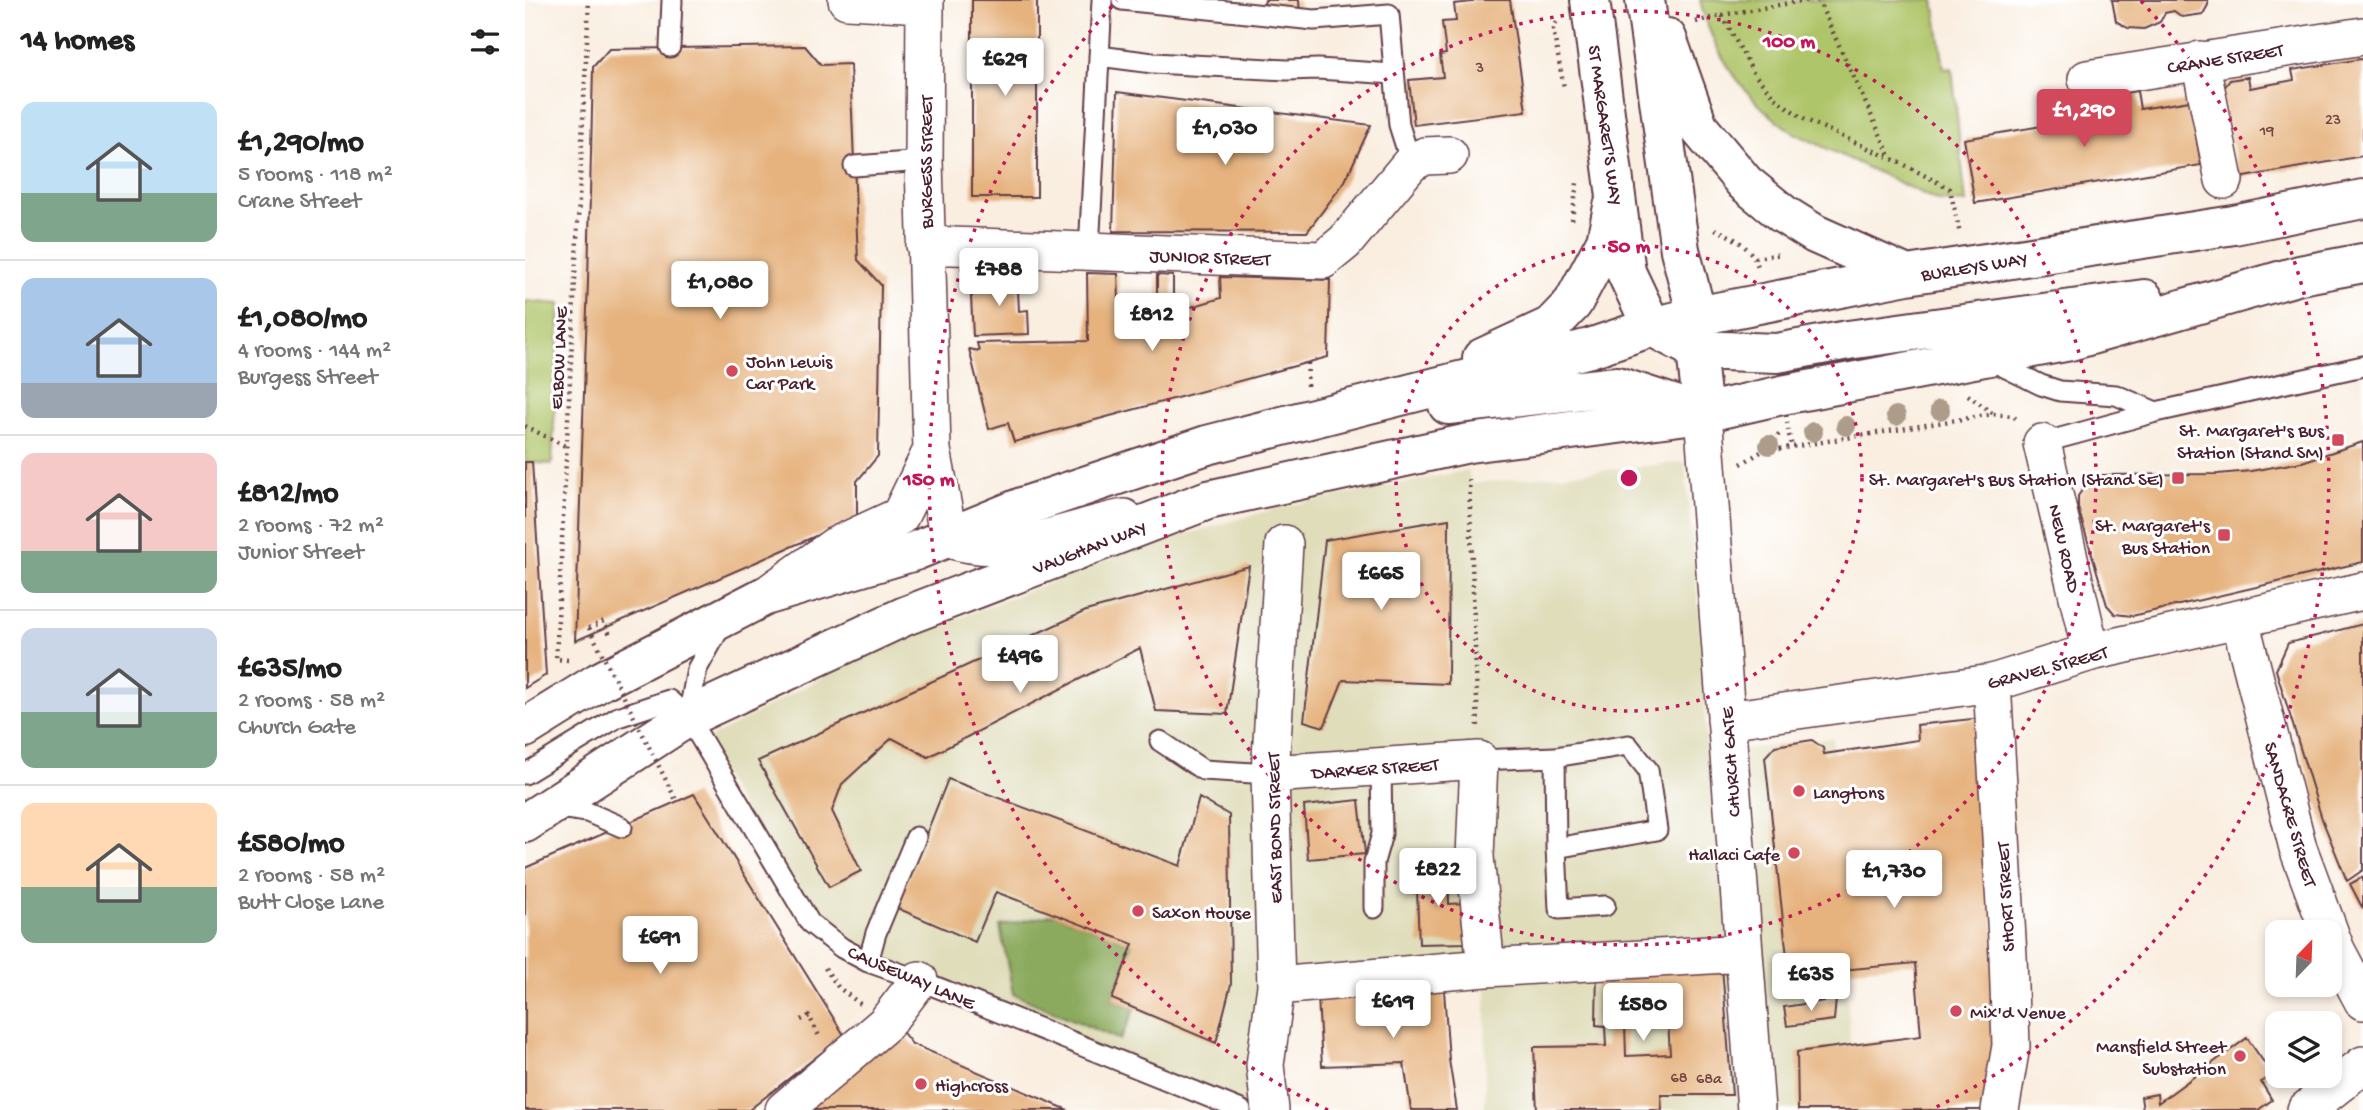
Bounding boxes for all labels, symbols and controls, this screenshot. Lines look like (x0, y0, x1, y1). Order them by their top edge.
icon: filters (466, 23, 504, 61)
text: 14 homes (21, 25, 134, 60)
text: 100 m (1762, 31, 1815, 56)
pin: £629 (964, 38, 1046, 98)
street label: CRANE STREET (2166, 40, 2286, 81)
street label: ST MARGARET'S WAY (1581, 44, 1626, 207)
text: £629 (983, 47, 1027, 74)
house number: 3 (1475, 60, 1484, 79)
pin: £1,290 (2027, 90, 2141, 149)
street label: BURGESS STREET (917, 94, 940, 230)
text: £1,290 (2053, 98, 2115, 125)
pin: £1,030 (1168, 108, 1282, 167)
house number: 23 (2325, 112, 2341, 131)
text: £1,030 (1193, 116, 1257, 143)
house number: 19 (2259, 123, 2274, 142)
text: £1,290/mo (238, 127, 364, 162)
icon: home (77, 130, 161, 214)
text: 5 rooms · 118 m² (238, 162, 393, 189)
text: Crane Street (238, 189, 361, 216)
text: 50 m (1608, 236, 1651, 261)
street label: JUNIOR STREET (1149, 246, 1271, 273)
pin: £788 (958, 248, 1040, 308)
street label: BURLEYS WAY (1919, 249, 2030, 288)
text: £788 (975, 257, 1023, 284)
pin: £1,080 (663, 262, 777, 321)
text: £1,080 (687, 270, 753, 297)
pin: £812 (1111, 294, 1193, 353)
text: £812 (1130, 302, 1174, 329)
text: £1,080/mo (238, 303, 367, 338)
street label: ELBOW LANE (546, 305, 575, 410)
icon: home (77, 306, 161, 390)
text: 4 rooms · 144 m² (238, 338, 391, 365)
place label: John Lewis Car Park (746, 352, 833, 397)
marker: John Lewis Car Park (724, 363, 740, 379)
text: Burgess Street (238, 365, 377, 392)
place label: St. Margaret's Bus Station (Stand SM) (2177, 421, 2325, 466)
marker: St. Margaret's Bus Station (Stand SM) (2330, 432, 2346, 448)
centre of rings (1617, 466, 1641, 490)
text: 150 m (902, 469, 955, 494)
place label: St. Margaret's Bus Station (Stand SE) (1869, 470, 2164, 493)
marker: St. Margaret's Bus Station (Stand SE) (2170, 470, 2186, 486)
text: £812/mo (238, 478, 339, 513)
icon: home (77, 481, 161, 565)
street label: NEW ROAD (2041, 502, 2084, 596)
text: 2 rooms · 72 m² (238, 513, 384, 540)
place label: St. Margaret's Bus Station (2095, 516, 2211, 561)
street label: VAUGHAN WAY (1029, 517, 1150, 582)
marker: St. Margaret's Bus Station (2216, 527, 2232, 543)
text: Junior Street (238, 540, 364, 567)
pin: £665 (1340, 552, 1422, 612)
text: £665 (1358, 561, 1404, 588)
pin: £496 (979, 636, 1061, 695)
street label: GRAVEL STREET (1985, 642, 2111, 697)
text: £496 (998, 644, 1042, 671)
text: £635/mo (238, 653, 342, 688)
icon: home (77, 656, 161, 740)
text: 2 rooms · 58 m² (238, 688, 385, 715)
street label: CHURCH GATE (1717, 705, 1748, 817)
text: Church Gate (238, 715, 356, 742)
street label: SANDACRE STREET (2257, 740, 2321, 891)
street label: EAST BOND STREET (1264, 751, 1289, 904)
street label: DARKER STREET (1309, 755, 1440, 787)
marker: Langtons (1791, 783, 1807, 799)
place label: Langtons (1813, 783, 1885, 806)
text: £580/mo (238, 828, 345, 863)
icon: home (77, 831, 161, 915)
street label: SHORT STREET (1993, 841, 2022, 952)
place label: Hallaci Cafe (1688, 845, 1780, 868)
marker: Hallaci Cafe (1786, 845, 1802, 861)
pin: £822 (1397, 848, 1479, 908)
pin: £1,730 (1837, 850, 1951, 910)
text: £822 (1415, 857, 1461, 884)
text: £1,730 (1862, 859, 1926, 886)
text: 2 rooms · 58 m² (238, 863, 385, 890)
text: Butt Close Lane (238, 890, 384, 917)
marker: Saxon House (1130, 903, 1146, 919)
place label: Saxon House (1152, 903, 1251, 926)
pin: £691 (619, 916, 701, 976)
north arrow (2265, 920, 2341, 998)
map controls (2265, 920, 2342, 1088)
text: £691 (639, 925, 681, 952)
street label: CAUSEWAY LANE (843, 942, 979, 1017)
pin: £635 (1770, 954, 1852, 1013)
text: £635 (1788, 962, 1834, 989)
pin: £619 (1352, 981, 1434, 1040)
pin: £580 (1602, 984, 1684, 1043)
text: £619 (1372, 989, 1414, 1016)
text: £580 (1619, 992, 1667, 1019)
marker: Mix'd Venue (1948, 1003, 1964, 1019)
place label: Mix'd Venue (1970, 1003, 2066, 1026)
button: layers (2265, 1011, 2342, 1088)
place label: Mansfield Street Substation (2096, 1037, 2228, 1082)
marker: Mansfield Street Substation (2232, 1048, 2248, 1064)
house number: 68 (1671, 1070, 1688, 1089)
house number: 68a (1696, 1071, 1723, 1090)
marker: Highcross (913, 1076, 929, 1092)
place label: Highcross (935, 1076, 1009, 1099)

